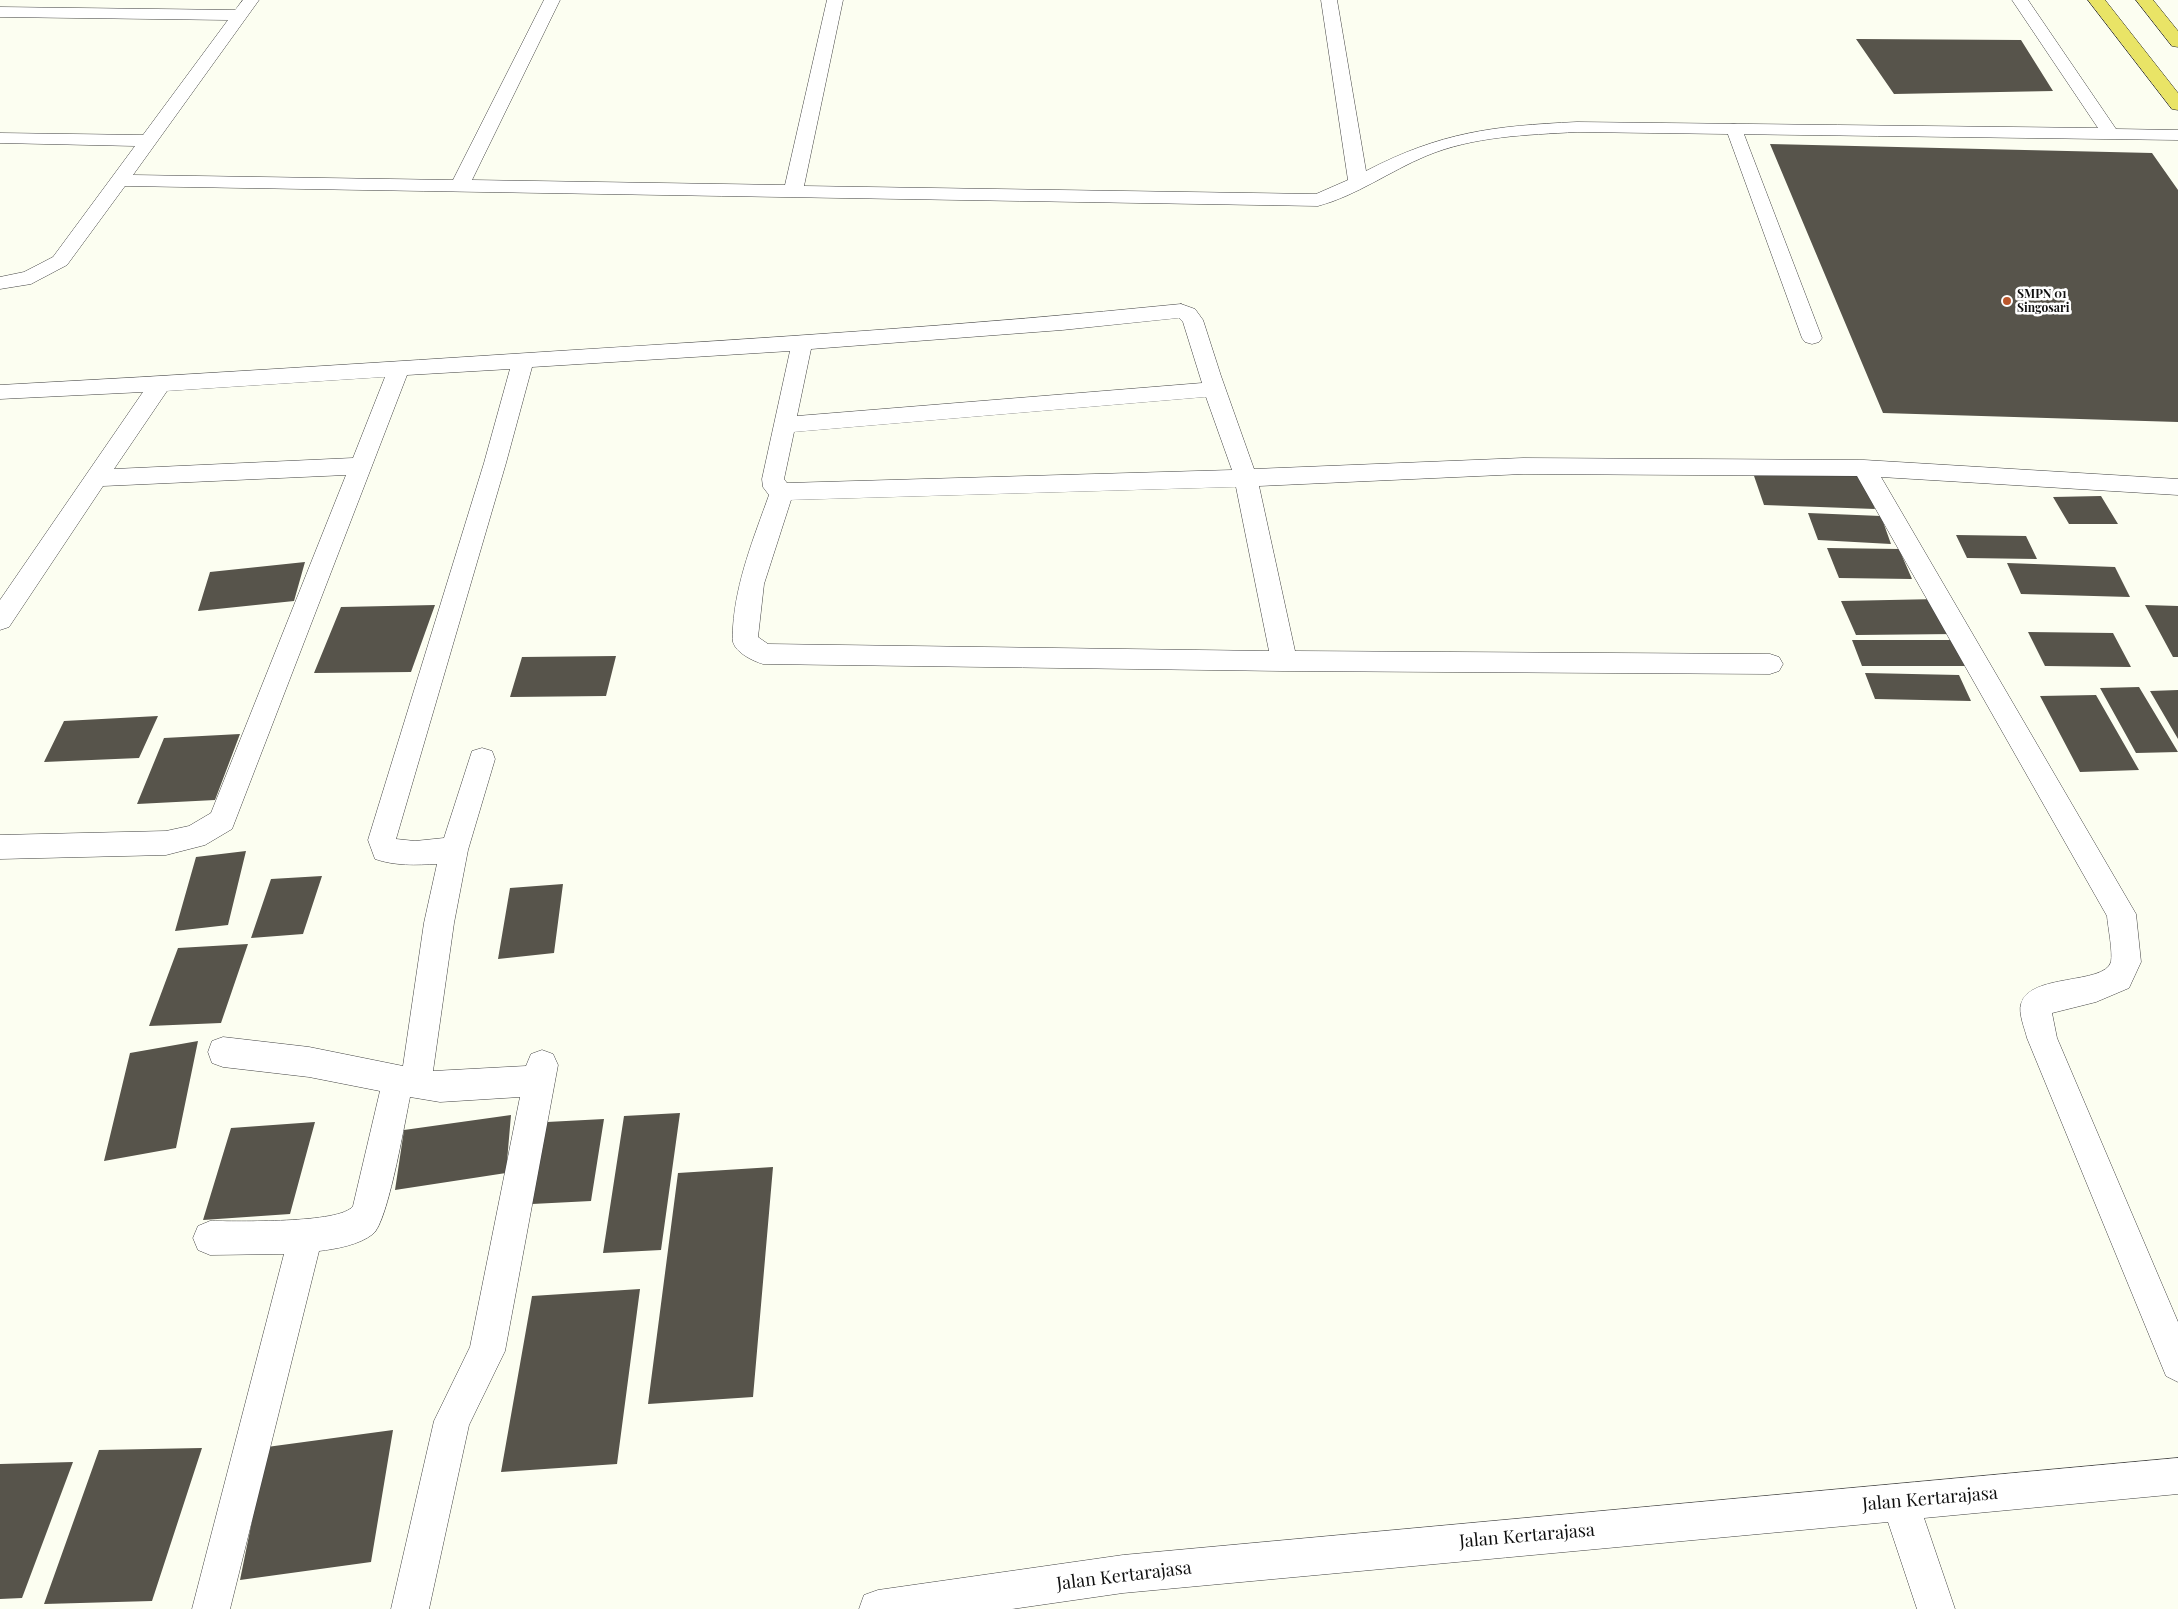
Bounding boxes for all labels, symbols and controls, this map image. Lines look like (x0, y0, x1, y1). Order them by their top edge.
place label: SMPN 01 Singosari (2017, 287, 2069, 315)
marker: SMPN 01 Singosari (2001, 295, 2013, 307)
street label: Jalan Kertarajasa (1861, 1482, 1999, 1516)
street label: Jalan Kertarajasa (1458, 1519, 1596, 1553)
street label: Jalan Kertarajasa (1055, 1557, 1193, 1595)

